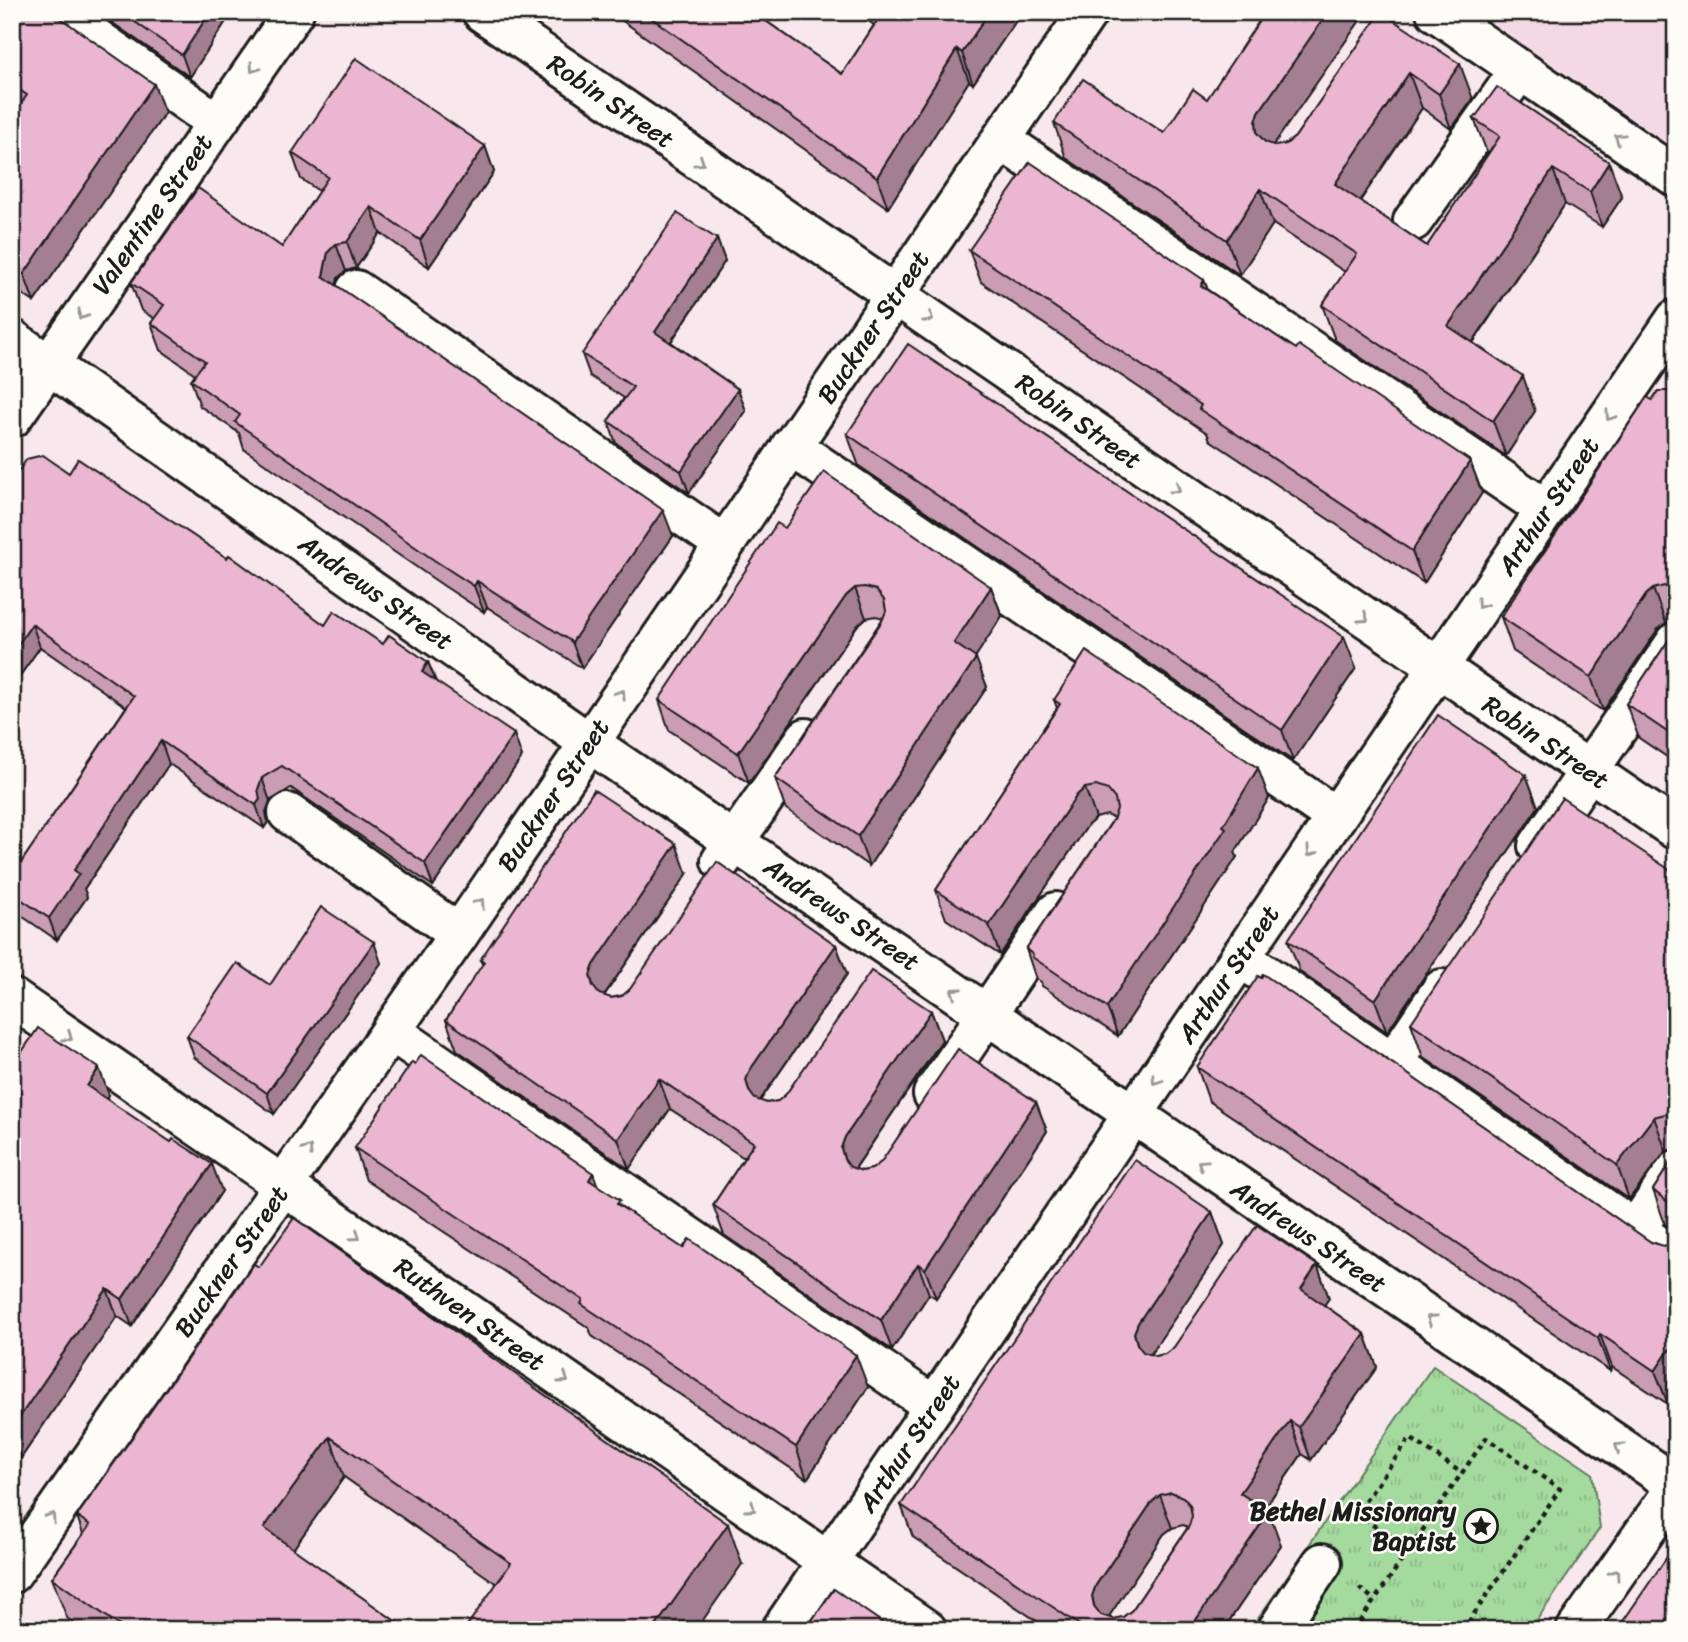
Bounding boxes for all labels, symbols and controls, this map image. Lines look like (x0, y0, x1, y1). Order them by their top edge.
street label: Robin Street (538, 41, 684, 161)
one-way arrow (250, 60, 262, 73)
street label: Valentine Street (79, 123, 225, 305)
one-way arrow (1614, 133, 1627, 146)
one-way arrow (693, 153, 706, 166)
street label: Buckner Street (804, 241, 942, 413)
one-way arrow (78, 307, 91, 320)
one-way arrow (921, 310, 934, 323)
street label: Robin Street (1006, 360, 1152, 482)
one-way arrow (1605, 408, 1618, 421)
street label: Arthur Street (1484, 427, 1612, 586)
one-way arrow (1169, 481, 1182, 494)
street label: Andrews Street (288, 521, 463, 663)
one-way arrow (1477, 596, 1490, 609)
one-way arrow (1356, 610, 1369, 622)
street label: Robin Street (1473, 682, 1619, 802)
one-way arrow (613, 689, 625, 702)
street label: Buckner Street (484, 709, 622, 881)
street label: Andrews Street (753, 844, 930, 984)
one-way arrow (1307, 844, 1320, 857)
street label: Arthur Street (1164, 895, 1292, 1054)
one-way arrow (472, 898, 484, 911)
one-way arrow (950, 987, 963, 1000)
one-way arrow (60, 1029, 73, 1041)
one-way arrow (1151, 1073, 1164, 1086)
one-way arrow (300, 1145, 312, 1158)
one-way arrow (1197, 1159, 1210, 1172)
street label: Andrews Street (1220, 1166, 1397, 1306)
street label: Buckner Street (161, 1175, 301, 1347)
one-way arrow (348, 1228, 361, 1240)
street label: Ruthven Street (384, 1245, 556, 1383)
one-way arrow (1426, 1315, 1439, 1327)
street label: Arthur Street (845, 1364, 973, 1523)
one-way arrow (556, 1371, 569, 1383)
one-way arrow (1614, 1443, 1627, 1455)
place label: Bethel Missionary Baptist (1250, 1488, 1457, 1564)
one-way arrow (743, 1500, 756, 1512)
place icon: Bethel Missionary Baptist (1462, 1507, 1500, 1545)
one-way arrow (43, 1512, 55, 1525)
one-way arrow (1607, 1569, 1619, 1582)

